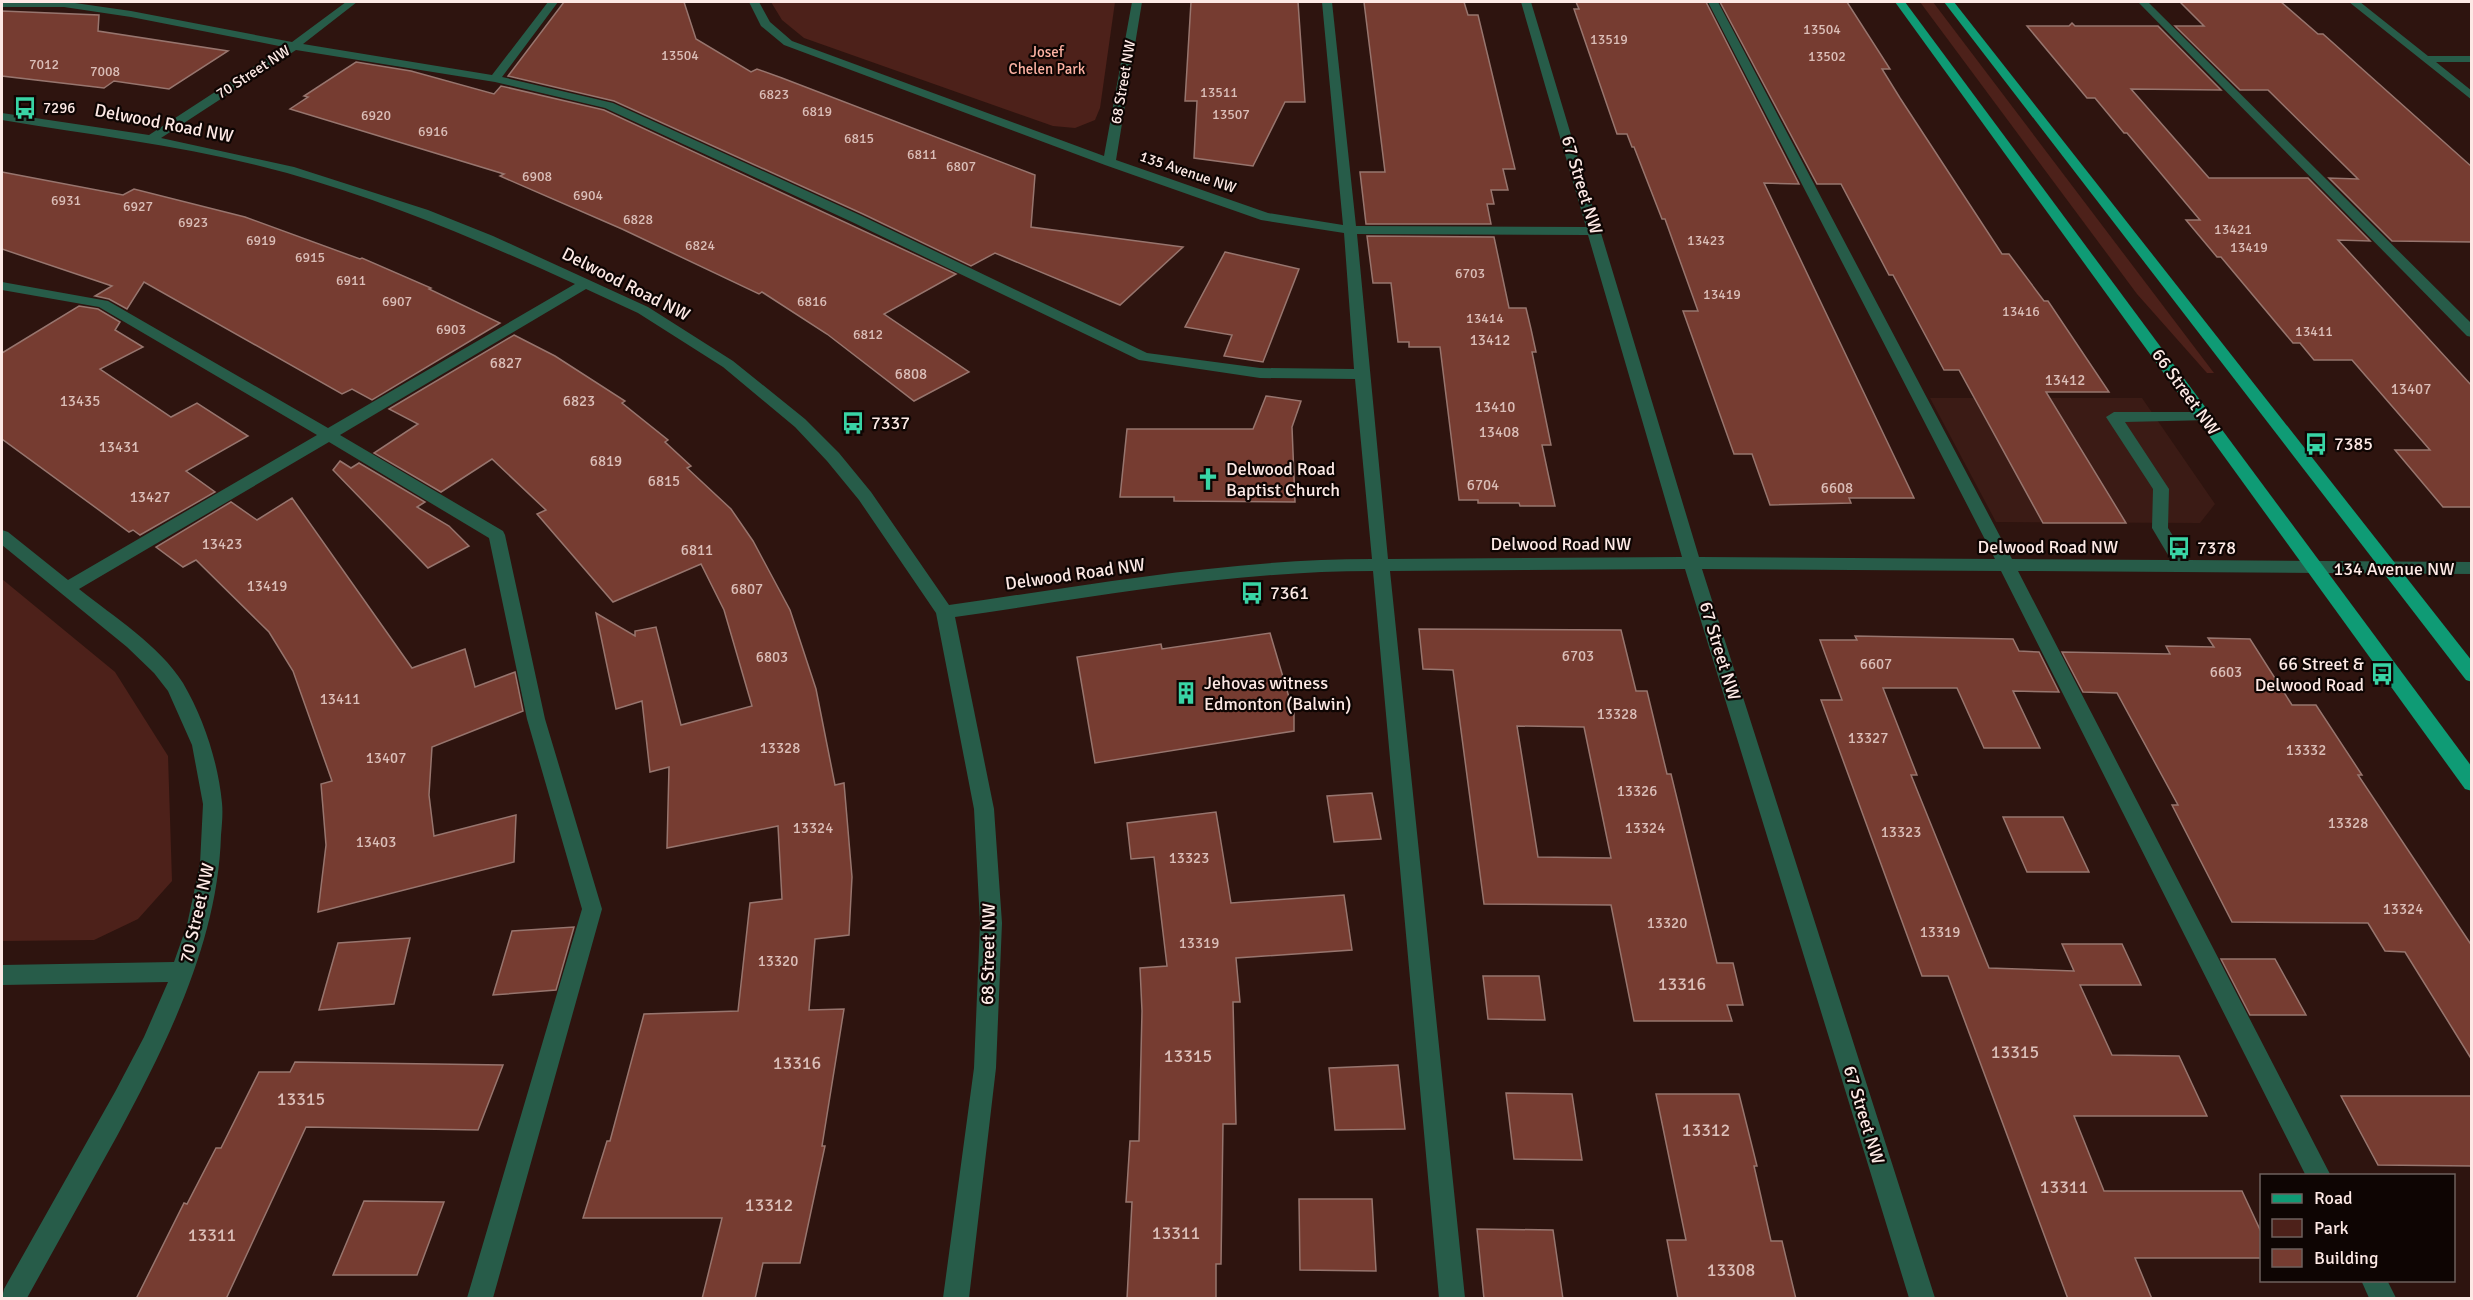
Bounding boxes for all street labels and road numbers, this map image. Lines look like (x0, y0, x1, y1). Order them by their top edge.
street label: 68 Street NW (1107, 38, 1139, 125)
street label: 70 Street NW (213, 41, 294, 103)
street label: Delwood Road NW (93, 99, 235, 147)
street label: 67 Street NW (1557, 133, 1607, 237)
street label: 135 Avenue NW (1137, 147, 1239, 197)
street label: Delwood Road NW (558, 242, 694, 326)
street label: 66 Street NW (2147, 344, 2225, 440)
street label: Delwood Road NW (1491, 533, 1631, 555)
street label: Delwood Road NW (1978, 536, 2118, 558)
street label: Delwood Road NW (1004, 553, 1146, 595)
street label: 134 Avenue NW (2334, 558, 2454, 580)
street label: 67 Street NW (1695, 599, 1745, 703)
street label: 70 Street NW (175, 861, 219, 965)
street label: 68 Street NW (976, 903, 1000, 1005)
street label: 67 Street NW (1839, 1063, 1889, 1167)

